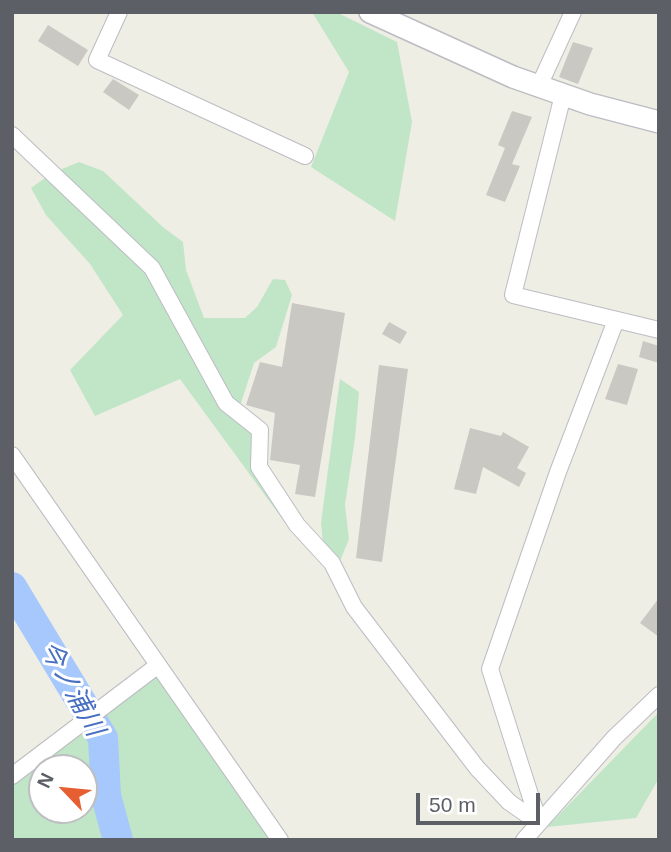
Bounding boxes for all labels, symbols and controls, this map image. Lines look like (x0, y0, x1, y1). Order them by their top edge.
water label: 今ノ浦川 (32, 636, 110, 742)
north arrow (28, 754, 98, 824)
text: N (33, 770, 58, 791)
scale bar (419, 778, 543, 822)
text: 50 m (429, 793, 476, 816)

